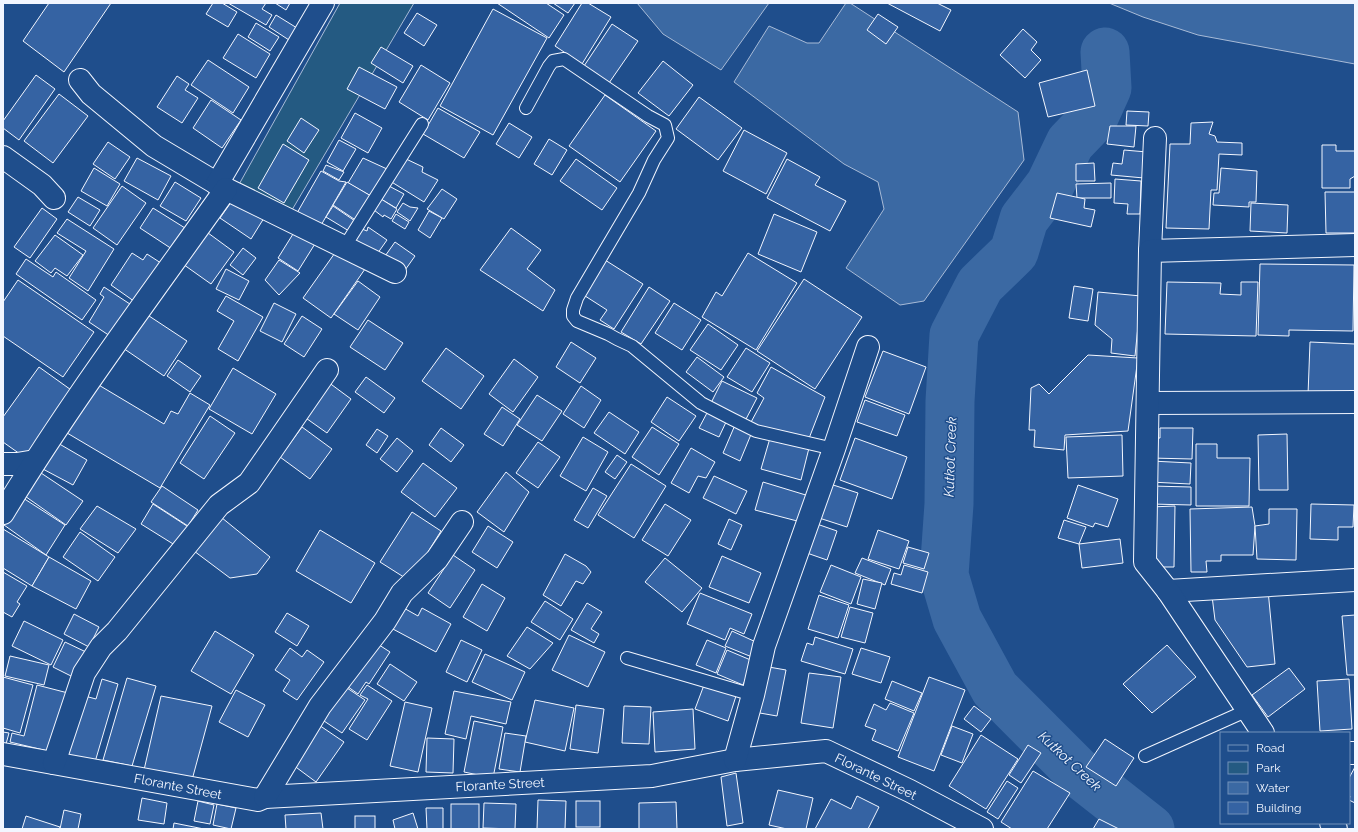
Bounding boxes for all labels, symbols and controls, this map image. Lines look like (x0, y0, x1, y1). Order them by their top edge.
water label: Kutkot Creek (941, 416, 959, 497)
water label: Kutkot Creek (1035, 728, 1105, 795)
legend (1220, 732, 1350, 824)
text: Road (1256, 741, 1285, 755)
street label: Florante Street (832, 750, 920, 803)
text: Park (1256, 761, 1281, 775)
street label: Florante Street (133, 771, 224, 802)
street label: Florante Street (455, 775, 546, 794)
text: Water (1256, 781, 1290, 795)
text: Building (1256, 801, 1302, 815)

